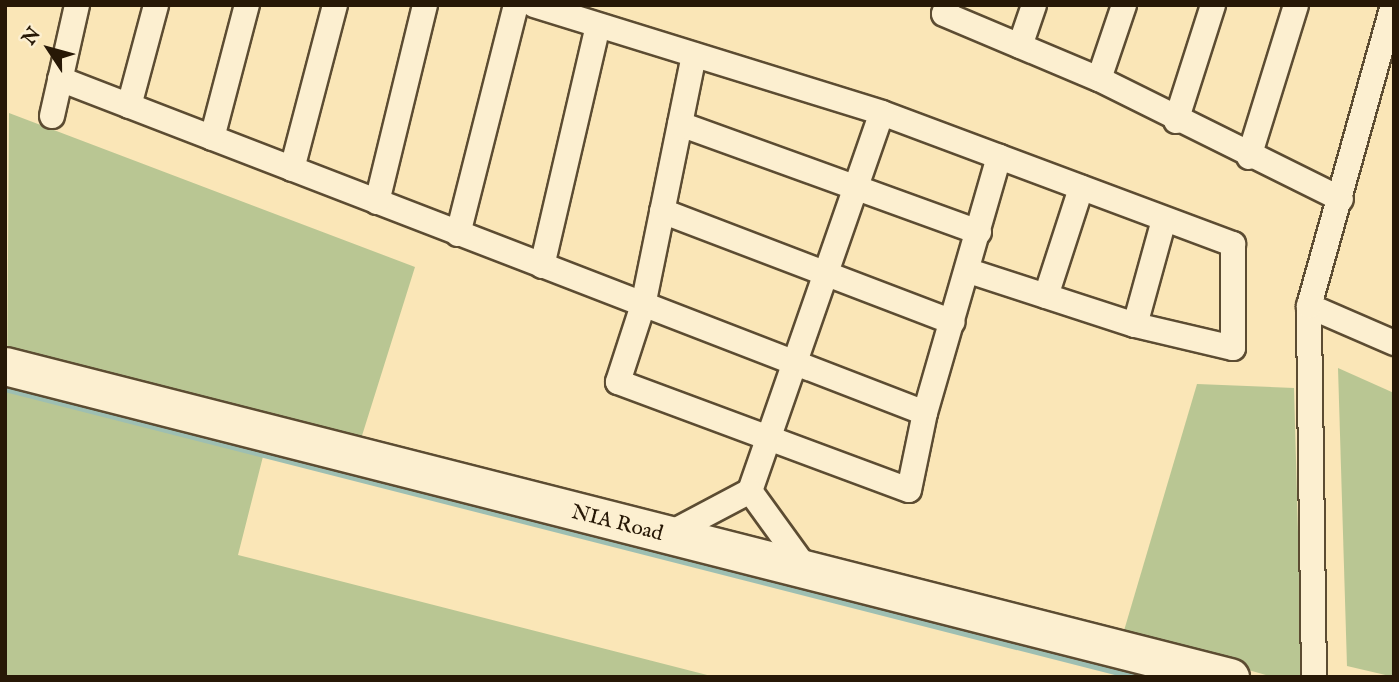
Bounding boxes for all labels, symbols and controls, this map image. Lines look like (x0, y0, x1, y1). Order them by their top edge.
north arrow (14, 14, 84, 84)
text: N (17, 23, 47, 50)
street label: NIA Road (569, 500, 665, 548)

